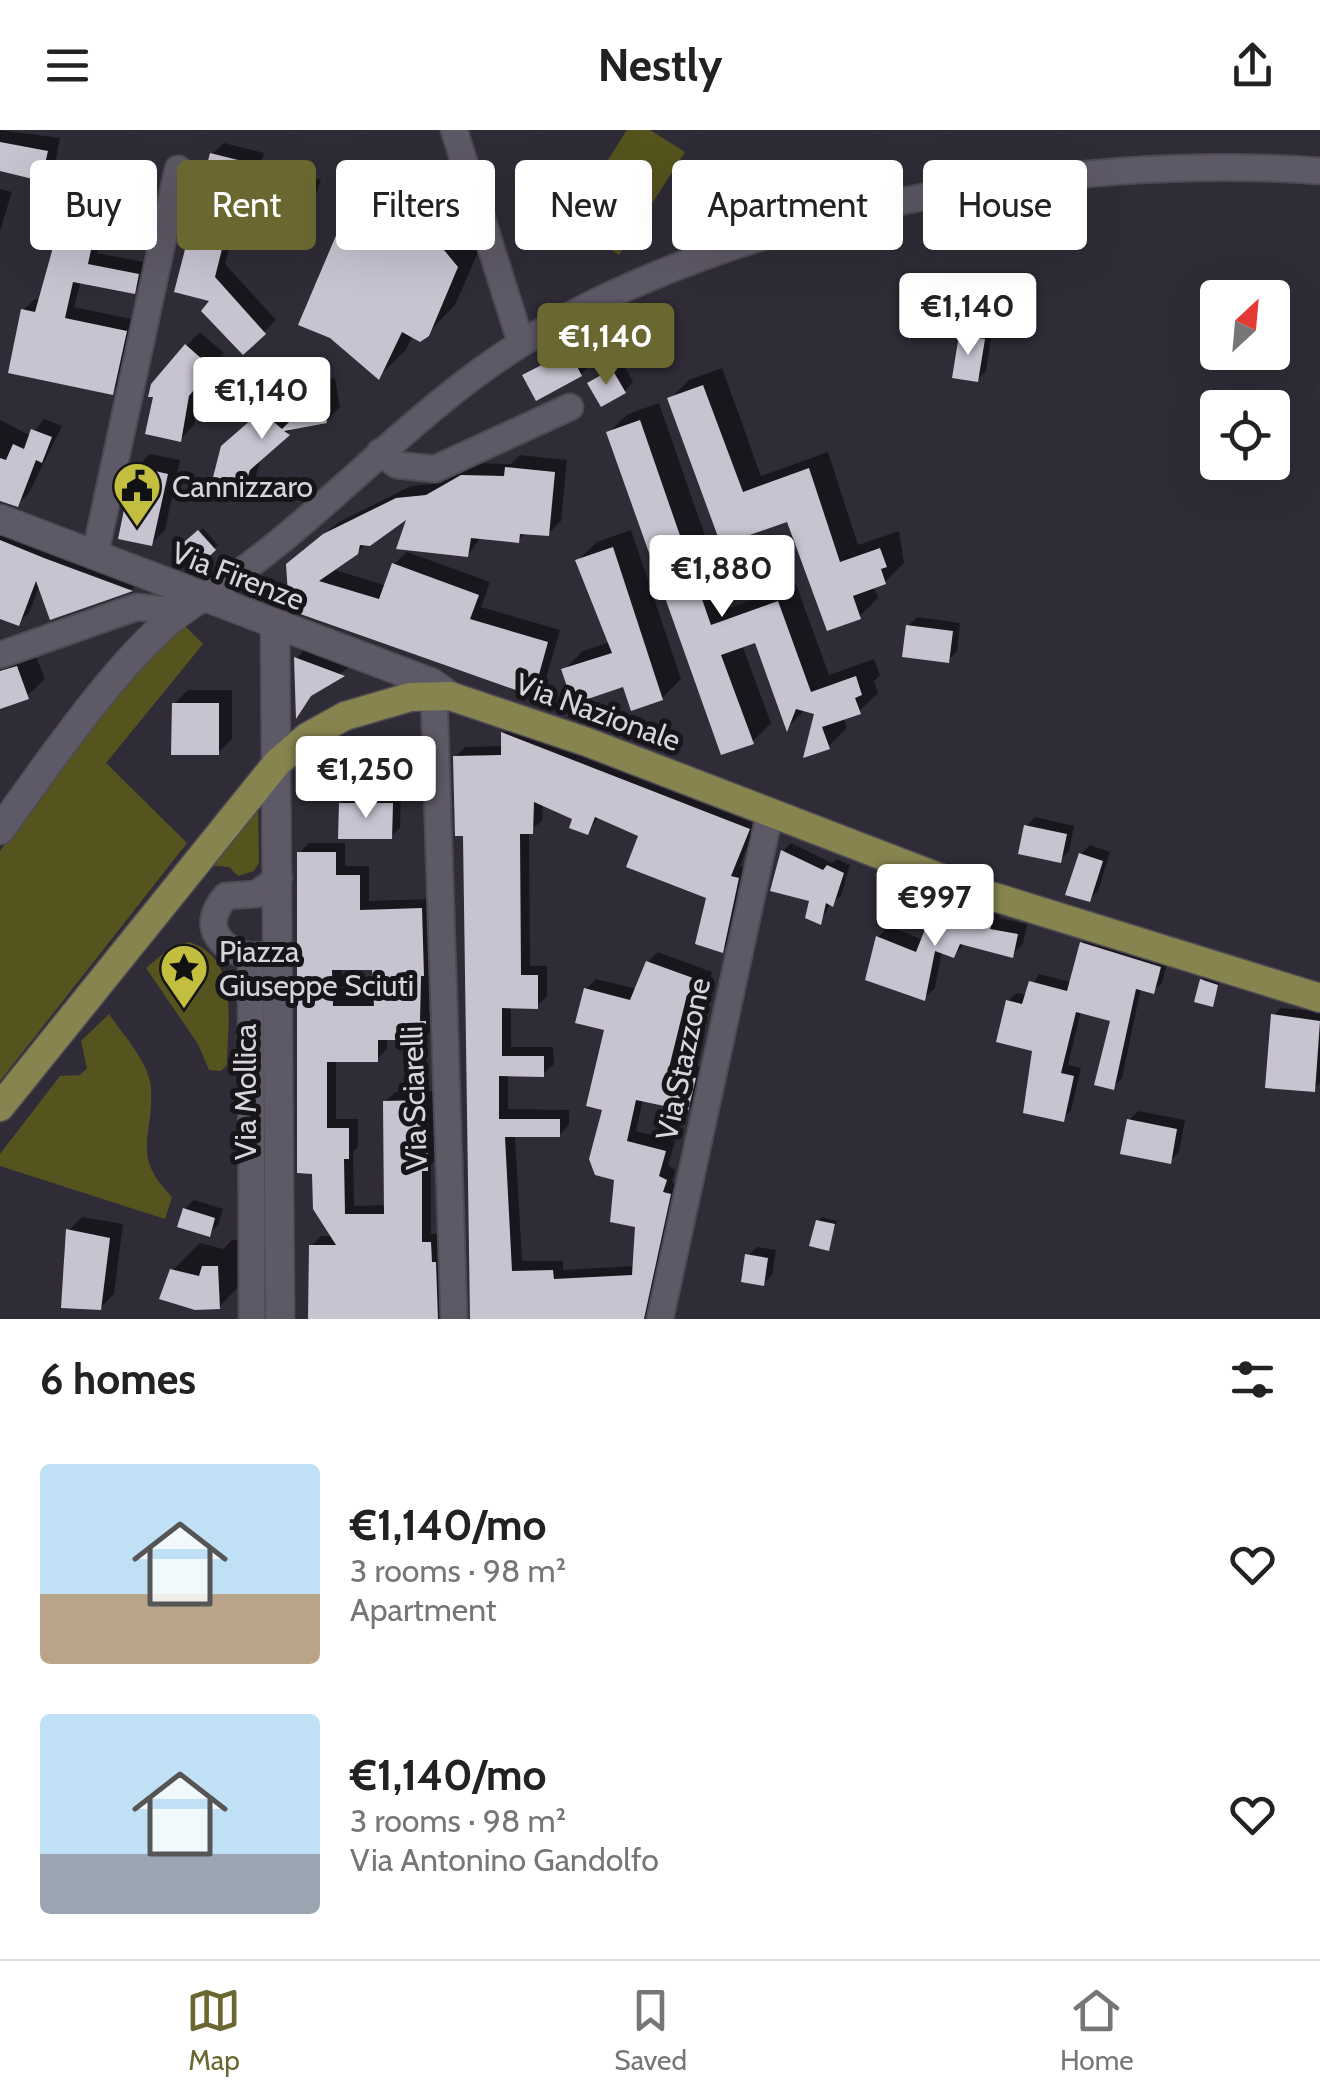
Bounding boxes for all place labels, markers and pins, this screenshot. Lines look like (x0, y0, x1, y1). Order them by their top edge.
pin: €1,140 (887, 273, 1049, 358)
pin: €1,140 (525, 303, 687, 388)
pin: €1,140 (181, 357, 343, 442)
public building icon: Cannizzaro (111, 460, 163, 528)
place label: Cannizzaro (172, 468, 313, 505)
pin: €1,880 (641, 535, 803, 620)
pin: €1,250 (285, 736, 447, 821)
pin: €997 (876, 864, 994, 949)
place label: Piazza Giuseppe Sciuti (219, 933, 414, 1004)
place icon: Piazza Giuseppe Sciuti (158, 942, 210, 1010)

